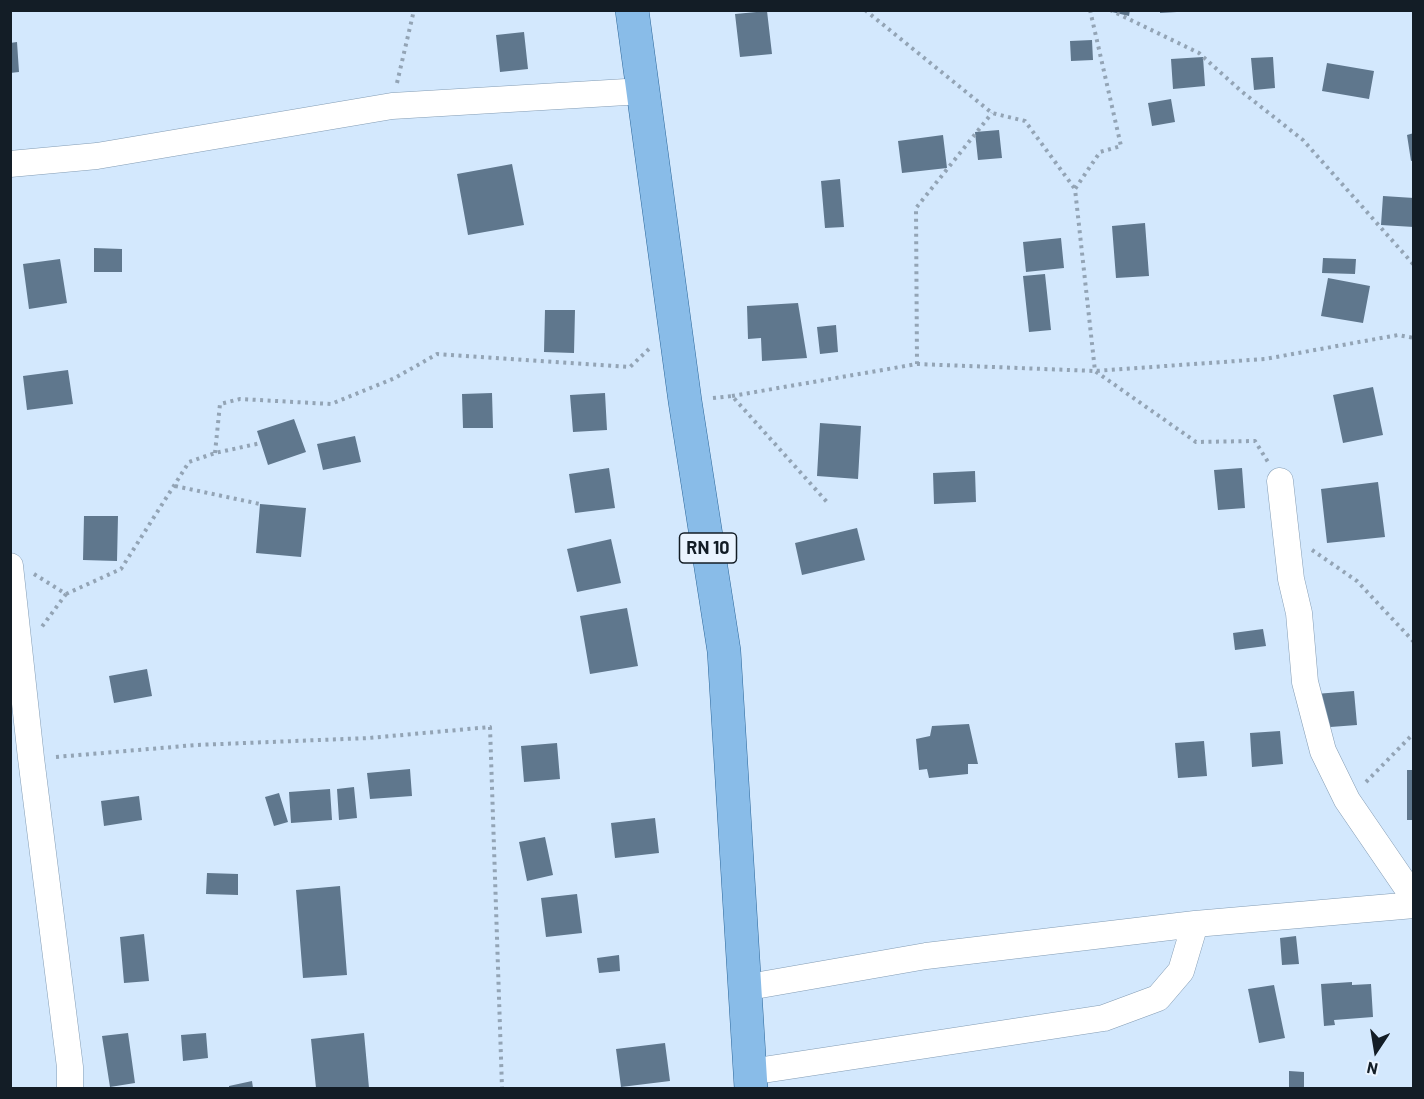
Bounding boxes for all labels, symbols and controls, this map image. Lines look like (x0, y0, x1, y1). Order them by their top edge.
road number: RN 10 (680, 533, 736, 563)
north arrow (1346, 1021, 1406, 1081)
text: N (1365, 1059, 1379, 1079)

